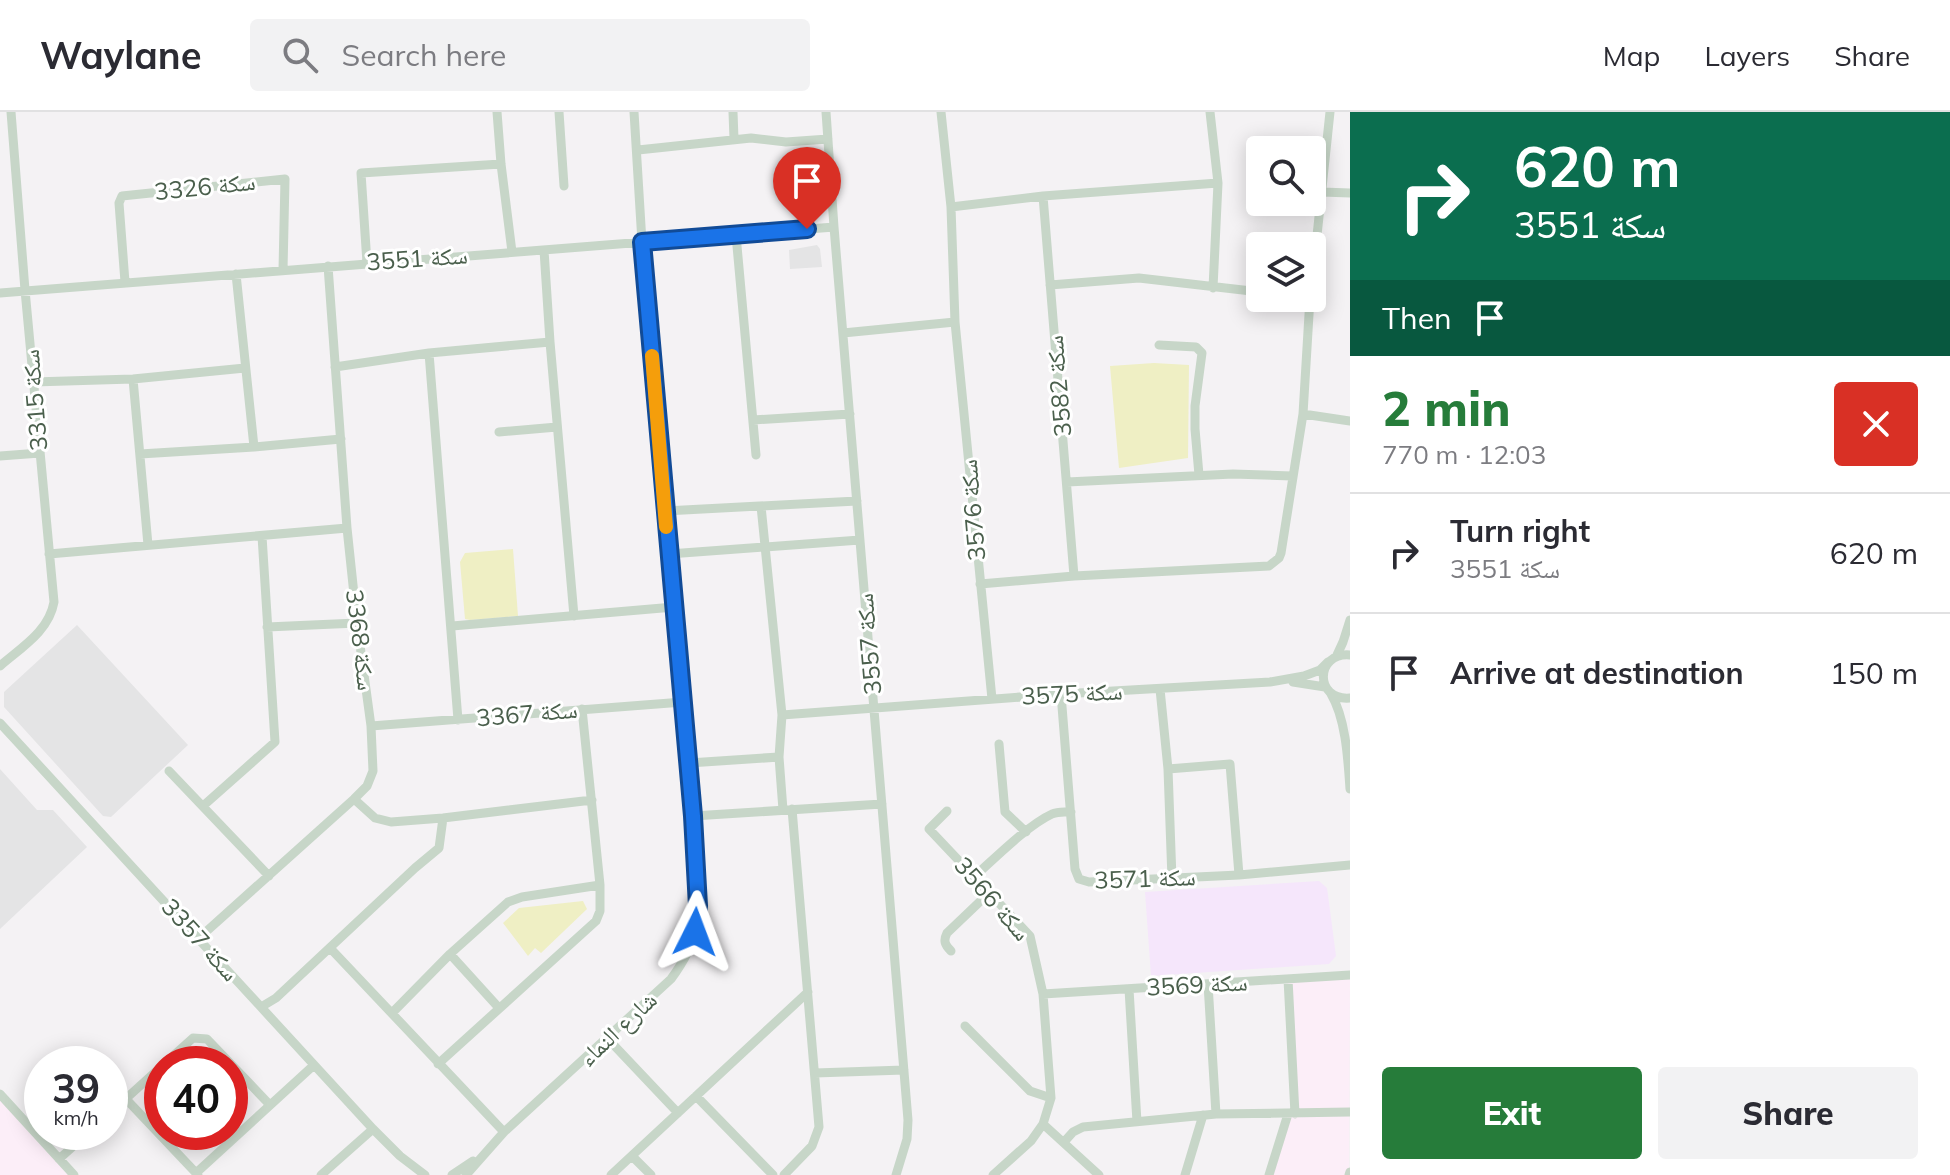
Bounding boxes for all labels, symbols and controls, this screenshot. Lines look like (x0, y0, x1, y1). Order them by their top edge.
search box (250, 19, 810, 91)
text: Waylane (40, 31, 202, 79)
icon: search (278, 33, 322, 77)
text: Search here (342, 36, 506, 74)
text: Map (1603, 38, 1660, 73)
text: Layers (1704, 38, 1790, 73)
text: Share (1834, 38, 1910, 73)
text: 620 m (1514, 131, 1681, 201)
map controls (1246, 136, 1326, 312)
button: search (1246, 136, 1326, 216)
icon: right (1382, 144, 1486, 248)
pin (773, 147, 841, 229)
icon: arrive (785, 159, 829, 203)
street label: سكة 3326 (153, 166, 257, 206)
text: سكة 3551 (1514, 202, 1666, 247)
button: layers (1246, 232, 1326, 312)
street label: سكة 3551 (365, 239, 469, 277)
icon: arrive (1468, 296, 1512, 340)
text: Then (1382, 299, 1452, 337)
street label: سكة 3582 (1039, 334, 1077, 438)
street label: سكة 3315 (15, 348, 53, 452)
text: 2 min (1382, 378, 1511, 438)
button: close (1834, 382, 1918, 466)
text: 770 m · 12:03 (1382, 438, 1546, 471)
street label: سكة 3576 (953, 458, 991, 562)
text: Turn right (1450, 512, 1590, 550)
icon: right (1382, 531, 1426, 575)
text: 620 m (1830, 534, 1918, 572)
text: سكة 3551 (1450, 552, 1560, 585)
street label: سكة 3368 (340, 588, 382, 692)
street label: سكة 3557 (849, 592, 887, 696)
icon: arrive (1382, 651, 1426, 695)
text: Arrive at destination (1450, 654, 1744, 692)
text: 150 m (1830, 654, 1918, 692)
street label: سكة 3575 (1020, 675, 1123, 711)
street label: سكة 3367 (475, 694, 579, 732)
street label: سكة 3566 (948, 850, 1037, 946)
street label: سكة 3571 (1094, 861, 1196, 895)
position arrow (653, 890, 737, 974)
street label: سكة 3357 (156, 892, 246, 987)
street label: سكة 3569 (1145, 966, 1248, 1002)
street label: شارع النماء (572, 985, 663, 1073)
speed limit sign: 40 (144, 1046, 248, 1150)
text: 39 (52, 1063, 100, 1113)
button: Exit (1382, 1067, 1642, 1159)
button: Share (1658, 1067, 1918, 1159)
text: km/h (53, 1105, 99, 1130)

